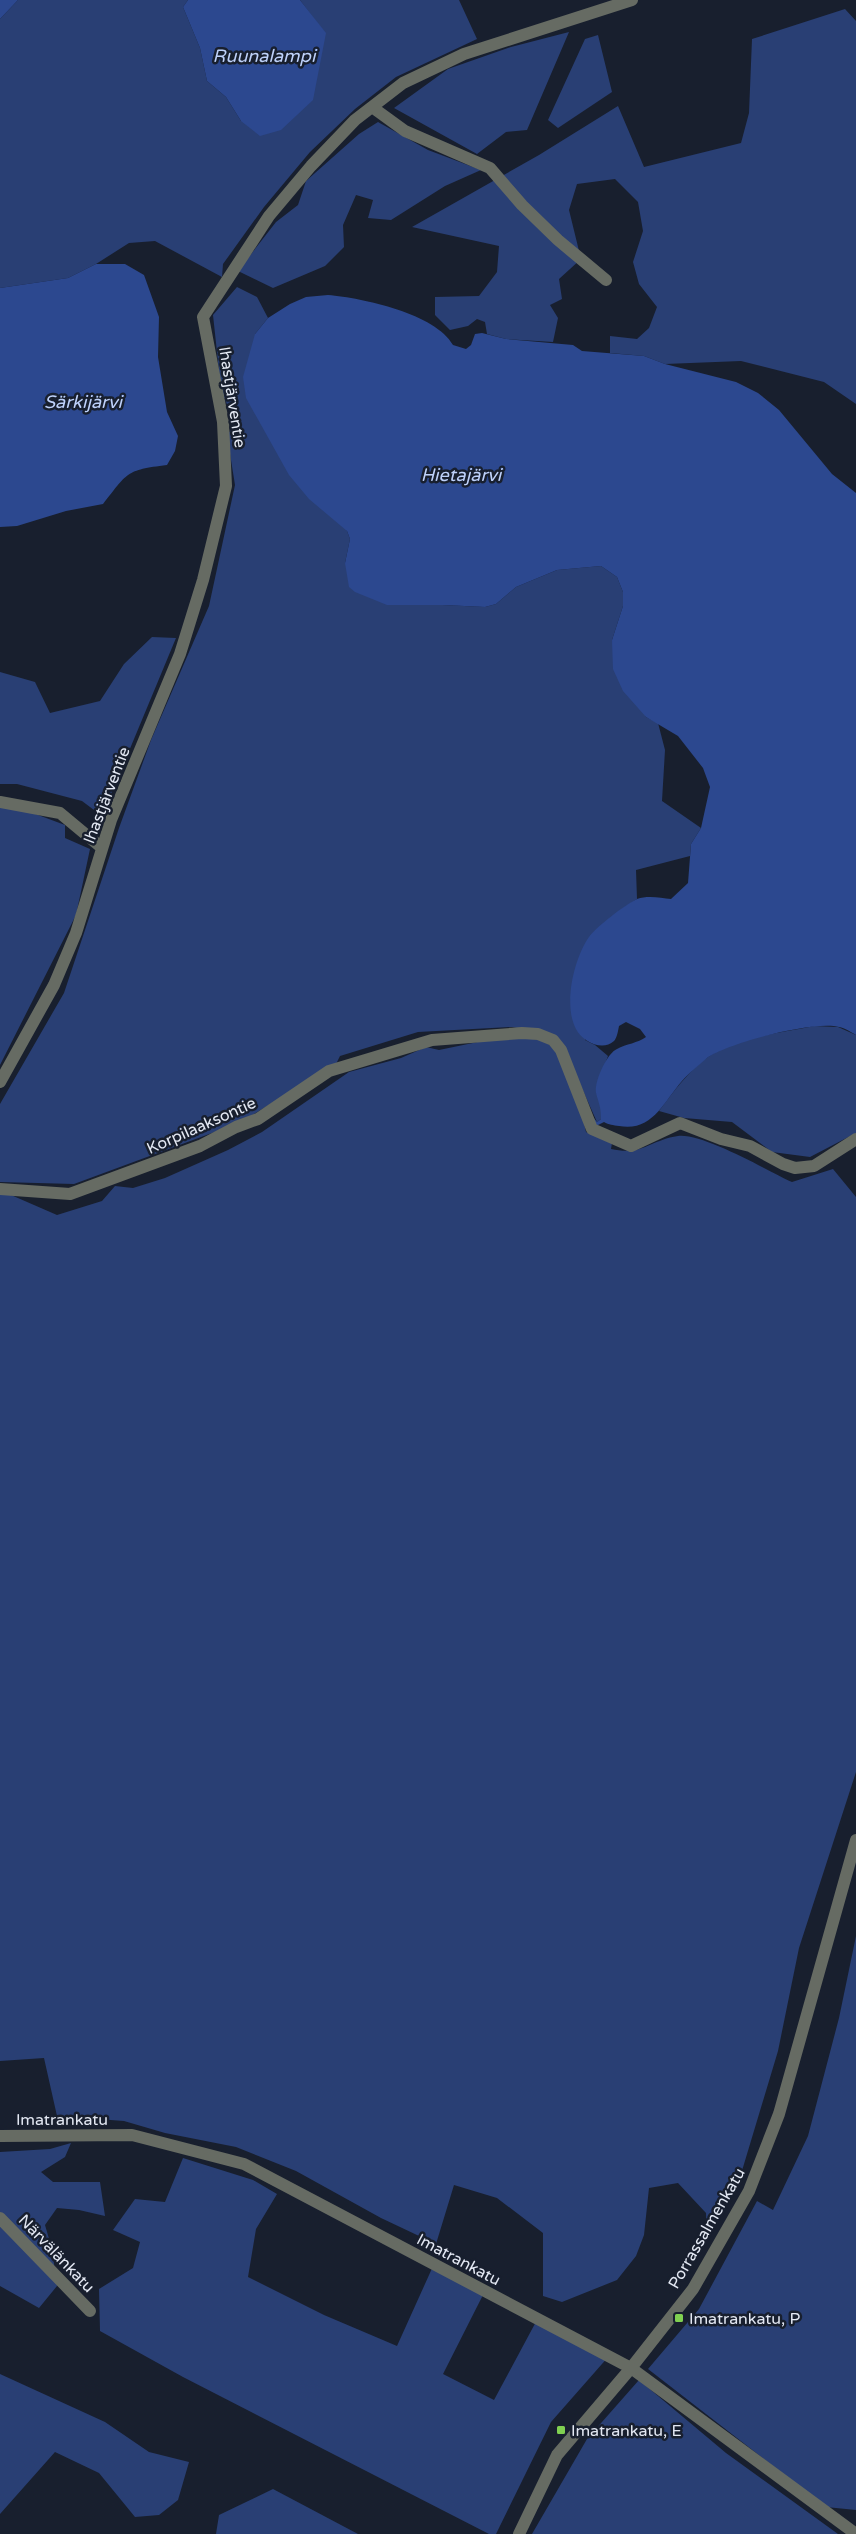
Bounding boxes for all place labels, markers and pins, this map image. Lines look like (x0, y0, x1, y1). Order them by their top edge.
place label: Imatrankatu, P (689, 2309, 800, 2329)
marker: Imatrankatu, P (673, 2312, 685, 2324)
place label: Imatrankatu, E (571, 2421, 682, 2441)
marker: Imatrankatu, E (555, 2424, 567, 2436)

